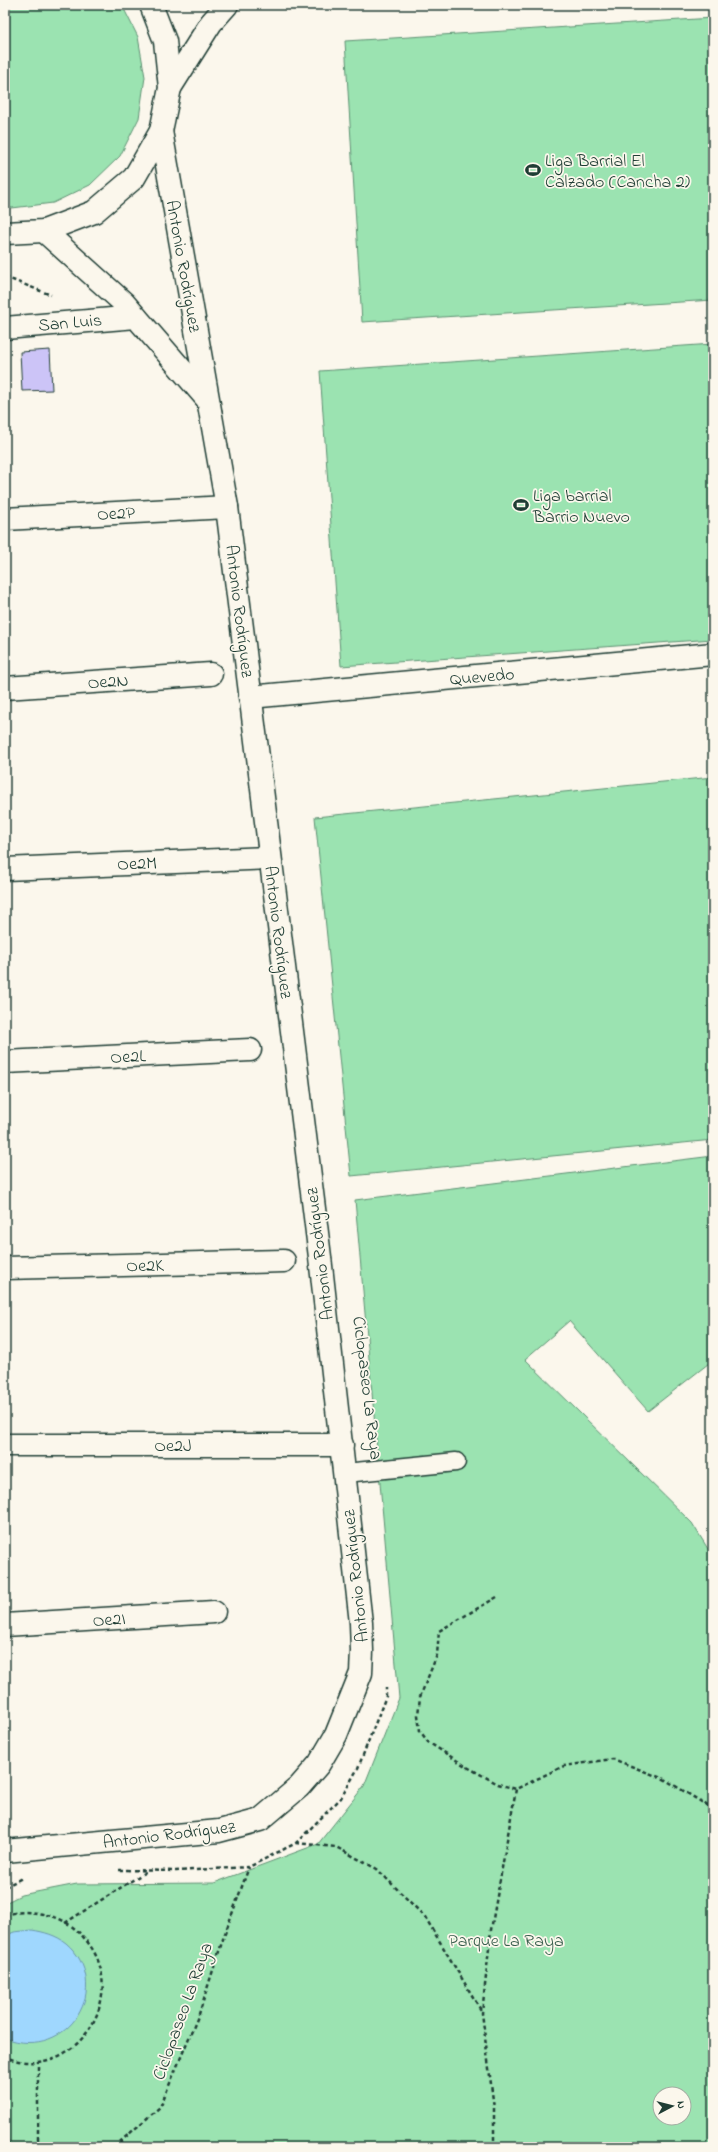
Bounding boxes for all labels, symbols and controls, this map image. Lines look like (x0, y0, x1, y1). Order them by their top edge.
place label: Liga Barrial El Calzado (Cancha 2) (545, 149, 690, 196)
sports icon: Liga Barrial El Calzado (Cancha 2) (524, 161, 542, 179)
street label: Antonio Rodríguez (157, 198, 207, 335)
street label: San Luis (37, 308, 103, 340)
place label: Liga barrial Barrio Nuevo (532, 484, 630, 531)
sports icon: Liga barrial Barrio Nuevo (512, 496, 530, 514)
street label: Oe2P (96, 501, 137, 529)
street label: Antonio Rodríguez (216, 543, 259, 680)
street label: Quevedo (449, 662, 516, 694)
street label: Oe2N (87, 669, 129, 697)
street label: Oe2M (117, 851, 157, 879)
street label: Antonio Rodríguez (255, 864, 298, 1001)
street label: Oe2L (110, 1044, 147, 1072)
street label: Antonio Rodríguez (300, 1185, 343, 1322)
street label: Oe2K (126, 1254, 164, 1280)
street label: Ciclopaseo La Raya (344, 1315, 388, 1461)
street label: Oe2J (154, 1434, 192, 1460)
street label: Antonio Rodríguez (337, 1507, 378, 1644)
street label: Oe2I (92, 1607, 127, 1635)
street label: Antonio Rodríguez (101, 1815, 238, 1858)
park label: Parque La Raya (448, 1929, 564, 1955)
street label: Ciclopaseo La Raya (147, 1939, 221, 2084)
north arrow (652, 2086, 692, 2126)
text: N (673, 2100, 689, 2110)

